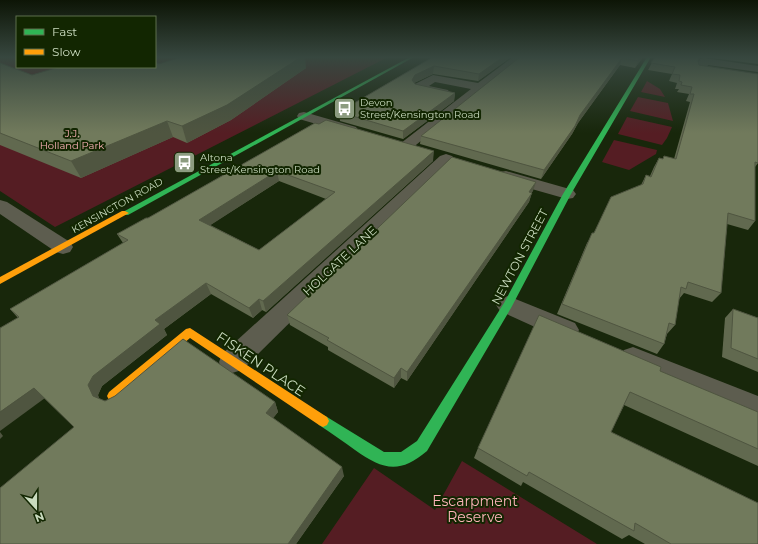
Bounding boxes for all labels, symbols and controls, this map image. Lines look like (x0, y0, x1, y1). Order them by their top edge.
legend (16, 16, 156, 68)
text: Fast (52, 24, 77, 39)
text: Slow (52, 44, 81, 59)
bus stop icon: Devon Street/Kensington Road (332, 95, 358, 121)
place label: Devon Street/Kensington Road (360, 96, 480, 121)
park label: J.J. Holland Park (40, 127, 104, 152)
bus stop icon: Altona Street/Kensington Road (171, 150, 197, 176)
place label: Altona Street/Kensington Road (200, 151, 320, 176)
street label: KENSINGTON ROAD (69, 175, 165, 236)
street label: NEWTON STREET (488, 206, 551, 307)
street label: HOLGATE LANE (300, 223, 380, 299)
street label: FISKEN PLACE (213, 328, 309, 400)
north arrow (16, 488, 56, 528)
park label: Escarpment Reserve (432, 492, 518, 526)
text: N (33, 509, 46, 525)

